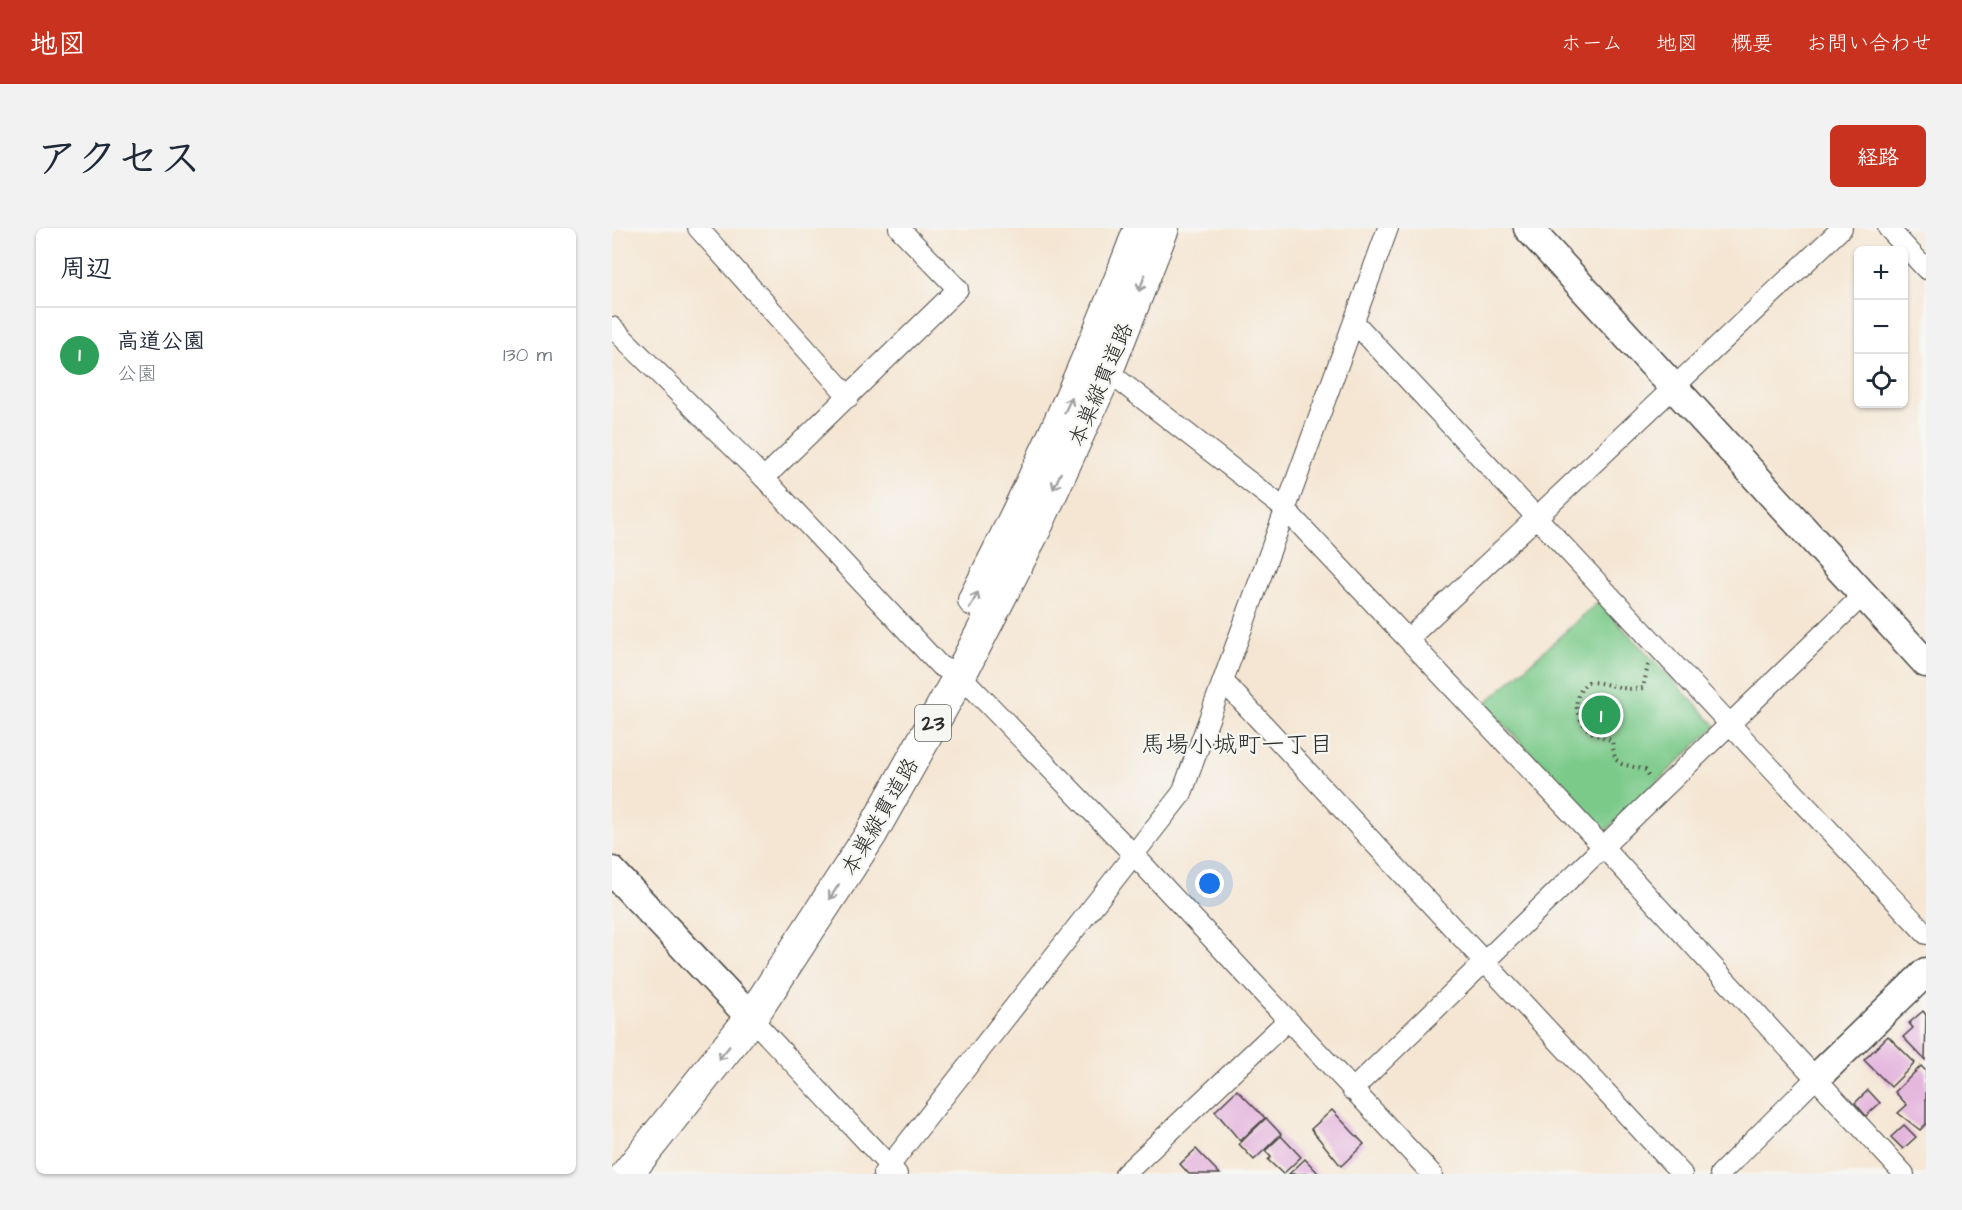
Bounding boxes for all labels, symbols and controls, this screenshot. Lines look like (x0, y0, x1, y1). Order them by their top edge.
text: 地図 (30, 25, 86, 64)
text: ホーム (1561, 29, 1623, 58)
text: 地図 (1656, 29, 1698, 58)
text: 概要 (1731, 29, 1773, 58)
text: お問い合わせ (1806, 29, 1932, 58)
button: 経路 (1830, 125, 1926, 187)
text: アクセス (36, 131, 201, 189)
map controls (1854, 246, 1908, 408)
button: + (1854, 246, 1908, 300)
text: 周辺 (60, 251, 112, 287)
one-way arrow (1136, 273, 1147, 291)
button: − (1854, 300, 1908, 354)
street label: 本巣縦貫道路 (1061, 318, 1141, 451)
text: 高道公園 (117, 326, 205, 357)
text: 1 (78, 341, 81, 369)
text: 130 m (503, 341, 552, 369)
button: locate (1854, 354, 1908, 408)
text: 公園 (117, 360, 157, 388)
one-way arrow (1062, 396, 1074, 414)
one-way arrow (1051, 472, 1063, 490)
one-way arrow (969, 591, 980, 609)
pin: 1 (1582, 692, 1620, 738)
road number: 23 (915, 705, 951, 741)
district label: 馬場小城町一丁目 (1141, 728, 1333, 762)
street label: 本巣縦貫道路 (834, 752, 927, 882)
your location (1195, 869, 1224, 898)
one-way arrow (828, 884, 841, 901)
one-way arrow (717, 1044, 730, 1060)

